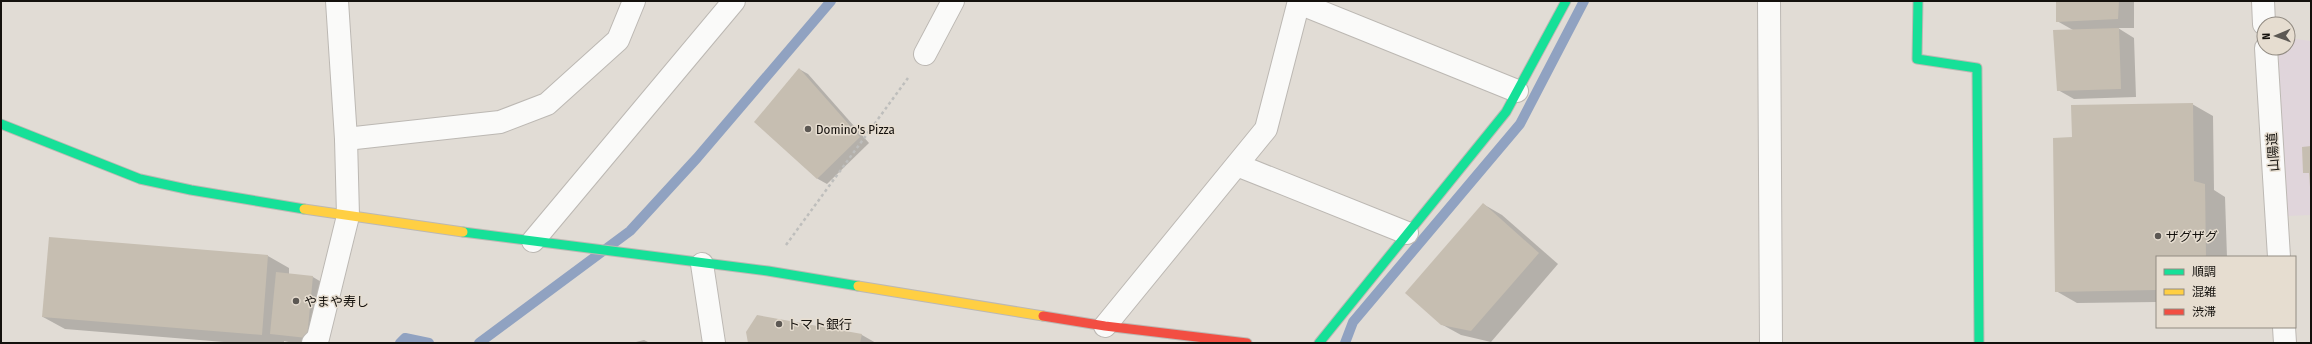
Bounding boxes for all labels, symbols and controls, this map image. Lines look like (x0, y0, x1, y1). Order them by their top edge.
north arrow (2256, 16, 2296, 56)
text: N (2260, 33, 2273, 40)
place label: Domino's Pizza (816, 122, 895, 137)
marker: Domino's Pizza (803, 124, 813, 134)
street label: 山陽道 (2264, 132, 2282, 172)
place label: ザグザグ (2166, 229, 2218, 244)
marker: ザグザグ (2153, 231, 2163, 241)
legend (2156, 256, 2296, 328)
text: 順調 (2192, 265, 2216, 279)
text: 混雑 (2192, 285, 2216, 299)
place label: やまや寿し (304, 294, 369, 309)
marker: やまや寿し (291, 296, 301, 306)
text: 渋滞 (2192, 305, 2216, 319)
place label: トマト銀行 (787, 317, 852, 332)
marker: トマト銀行 (774, 319, 784, 329)

